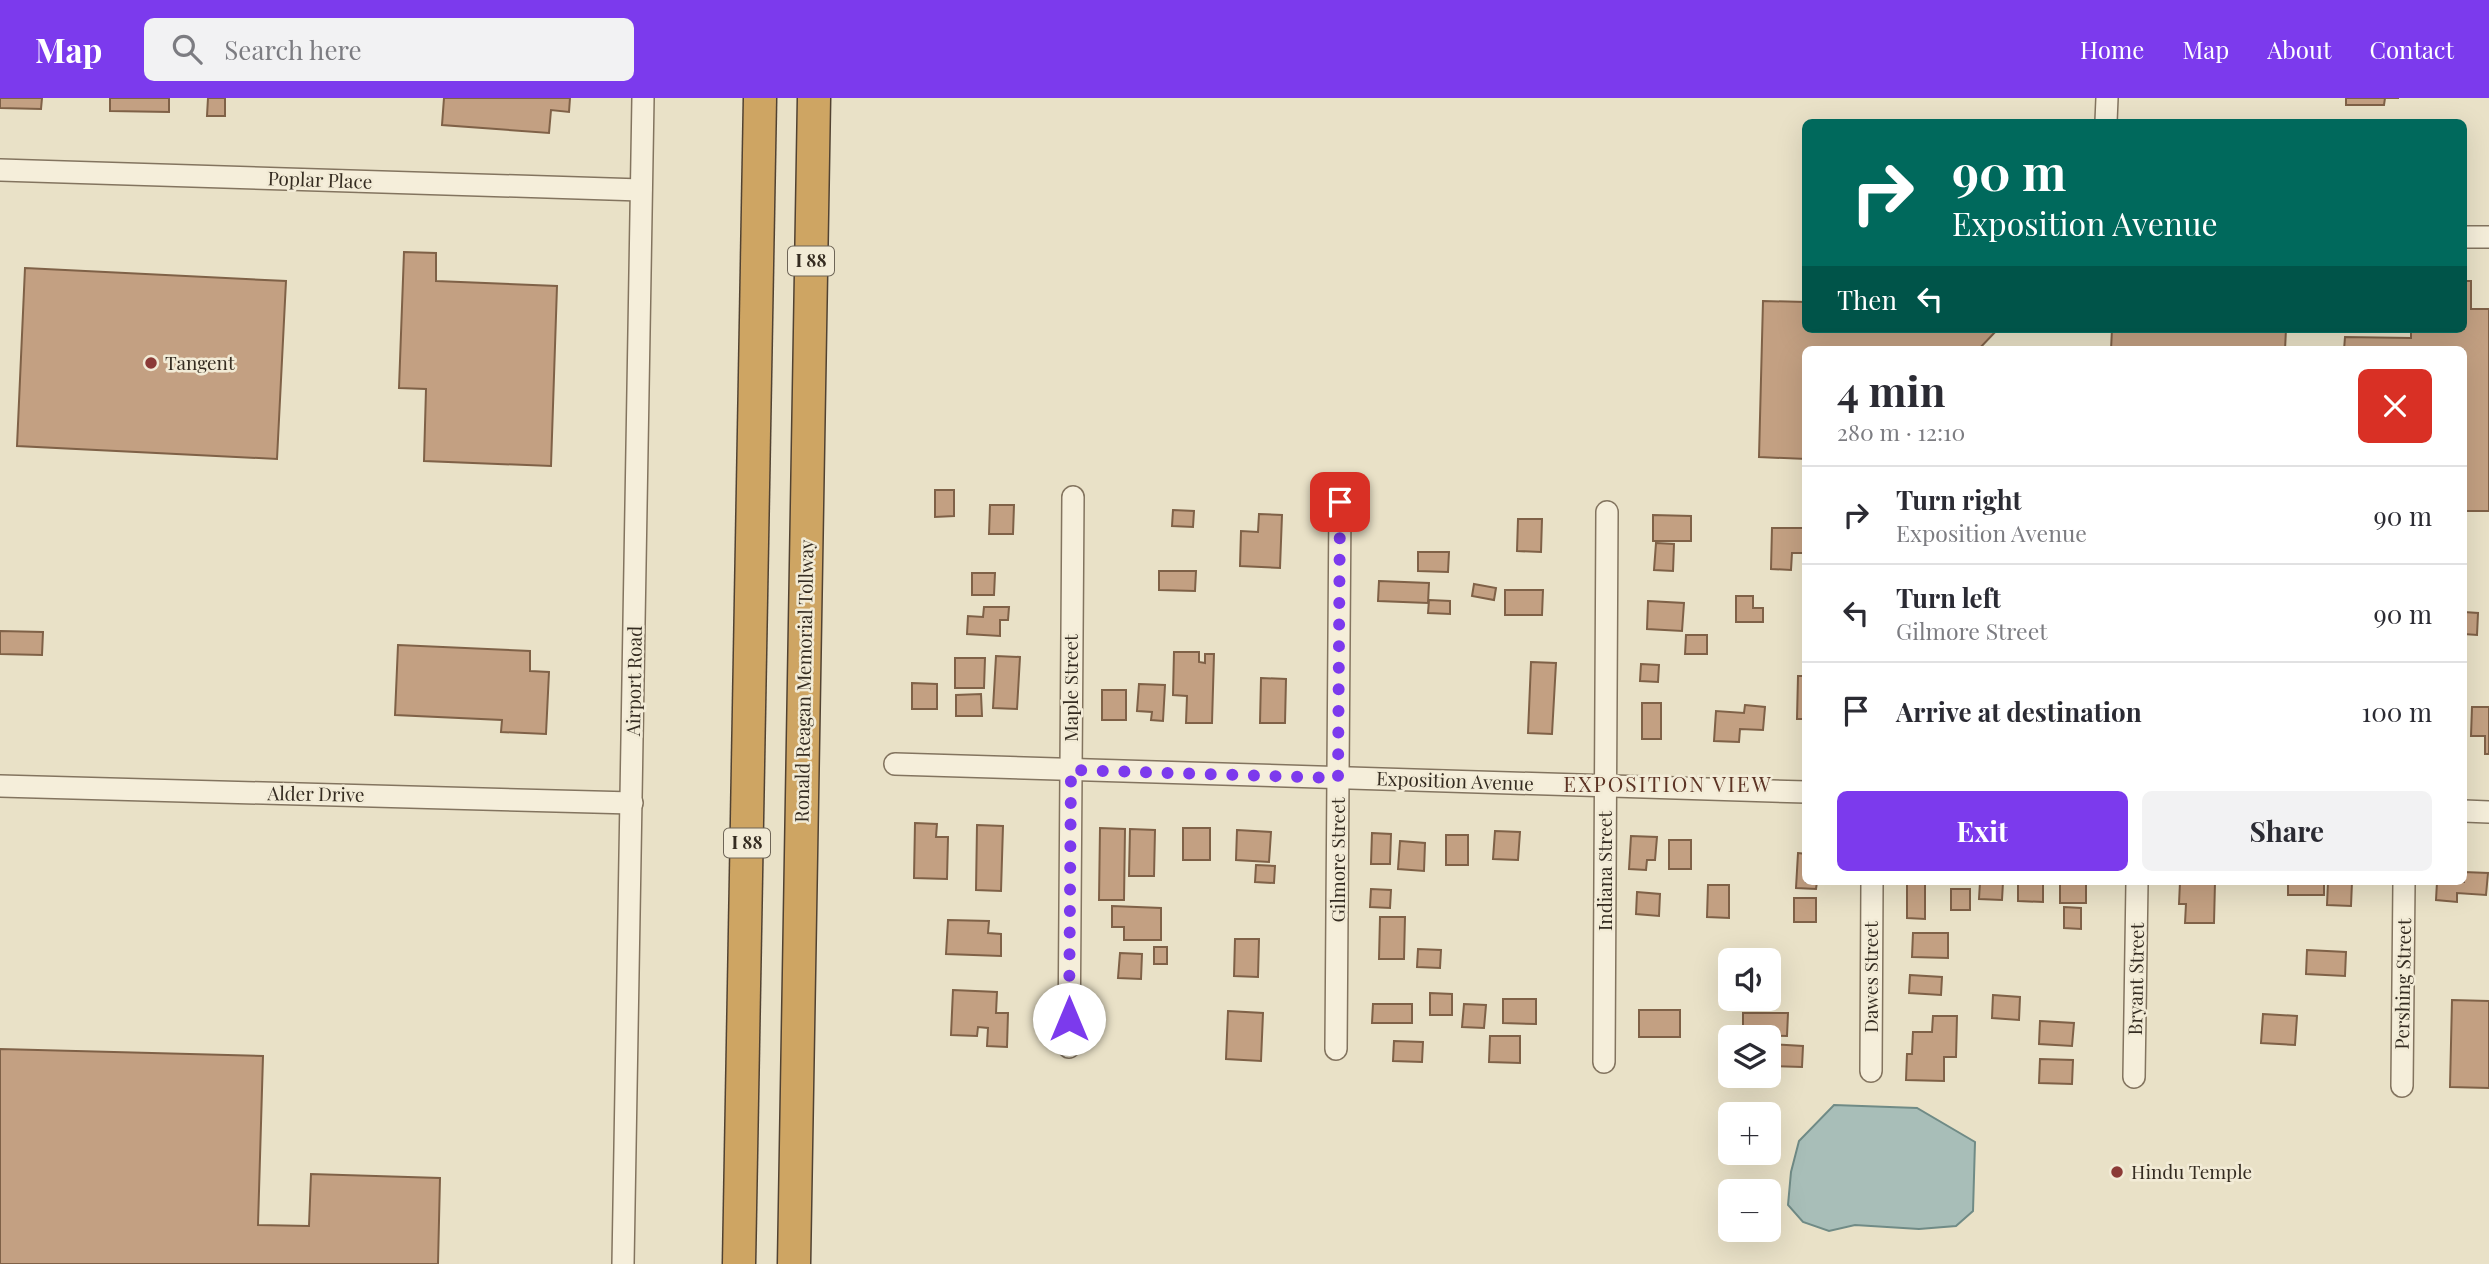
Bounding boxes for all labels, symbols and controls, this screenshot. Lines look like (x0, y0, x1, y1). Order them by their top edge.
search box (144, 18, 634, 81)
text: Map (35, 27, 102, 71)
icon: search (168, 30, 206, 68)
text: Search here (224, 32, 362, 67)
text: Home (2080, 33, 2144, 65)
text: Map (2182, 33, 2229, 65)
text: About (2267, 33, 2331, 65)
text: Contact (2369, 33, 2454, 65)
text: 90 m (1952, 138, 2066, 203)
icon: right (1837, 147, 1928, 238)
street label: Poplar Place (267, 164, 373, 194)
text: Exposition Avenue (1952, 201, 2218, 244)
road number: I 88 (788, 246, 834, 276)
icon: left (1911, 280, 1949, 318)
text: Then (1837, 282, 1897, 317)
place label: Tangent (165, 349, 235, 375)
marker: Tangent (143, 355, 159, 371)
text: 4 min (1837, 362, 1946, 418)
button: close (2358, 369, 2432, 443)
text: 280 m · 12:10 (1837, 416, 1965, 447)
pin (1310, 472, 1370, 532)
text: Turn right (1896, 482, 2022, 517)
icon: arrive (1321, 483, 1359, 521)
icon: right (1837, 496, 1875, 534)
text: 90 m (2374, 498, 2432, 533)
text: Exposition Avenue (1896, 517, 2087, 548)
street label: Ronald Reagan Memorial Tollway (788, 539, 818, 823)
text: Turn left (1896, 580, 2001, 615)
icon: left (1837, 594, 1875, 632)
text: 90 m (2374, 596, 2432, 631)
text: Gilmore Street (1896, 615, 2047, 646)
street label: Airport Road (619, 626, 647, 737)
street label: Maple Street (1057, 634, 1083, 742)
icon: arrive (1837, 692, 1875, 730)
text: Arrive at destination (1896, 694, 2142, 729)
text: 100 m (2362, 694, 2432, 729)
street label: Exposition Avenue (1376, 764, 1534, 796)
district label: EXPOSITION VIEW (1563, 769, 1773, 797)
street label: Alder Drive (266, 779, 365, 807)
button: Exit (1837, 791, 2128, 871)
button: Share (2142, 791, 2432, 871)
street label: Gilmore Street (1324, 797, 1350, 923)
street label: Indiana Street (1591, 811, 1617, 931)
road number: I 88 (724, 828, 770, 858)
street label: Pershing Street (2388, 918, 2416, 1050)
street label: Dawes Street (1857, 921, 1883, 1033)
street label: Bryant Street (2121, 922, 2149, 1036)
map controls (1718, 948, 1781, 1242)
button: sound (1718, 948, 1781, 1011)
position arrow (1032, 982, 1106, 1056)
button: layers (1718, 1025, 1781, 1088)
button: + (1718, 1102, 1781, 1165)
place label: Hindu Temple (2131, 1158, 2252, 1184)
marker: Hindu Temple (2109, 1164, 2125, 1180)
button: − (1718, 1179, 1781, 1242)

